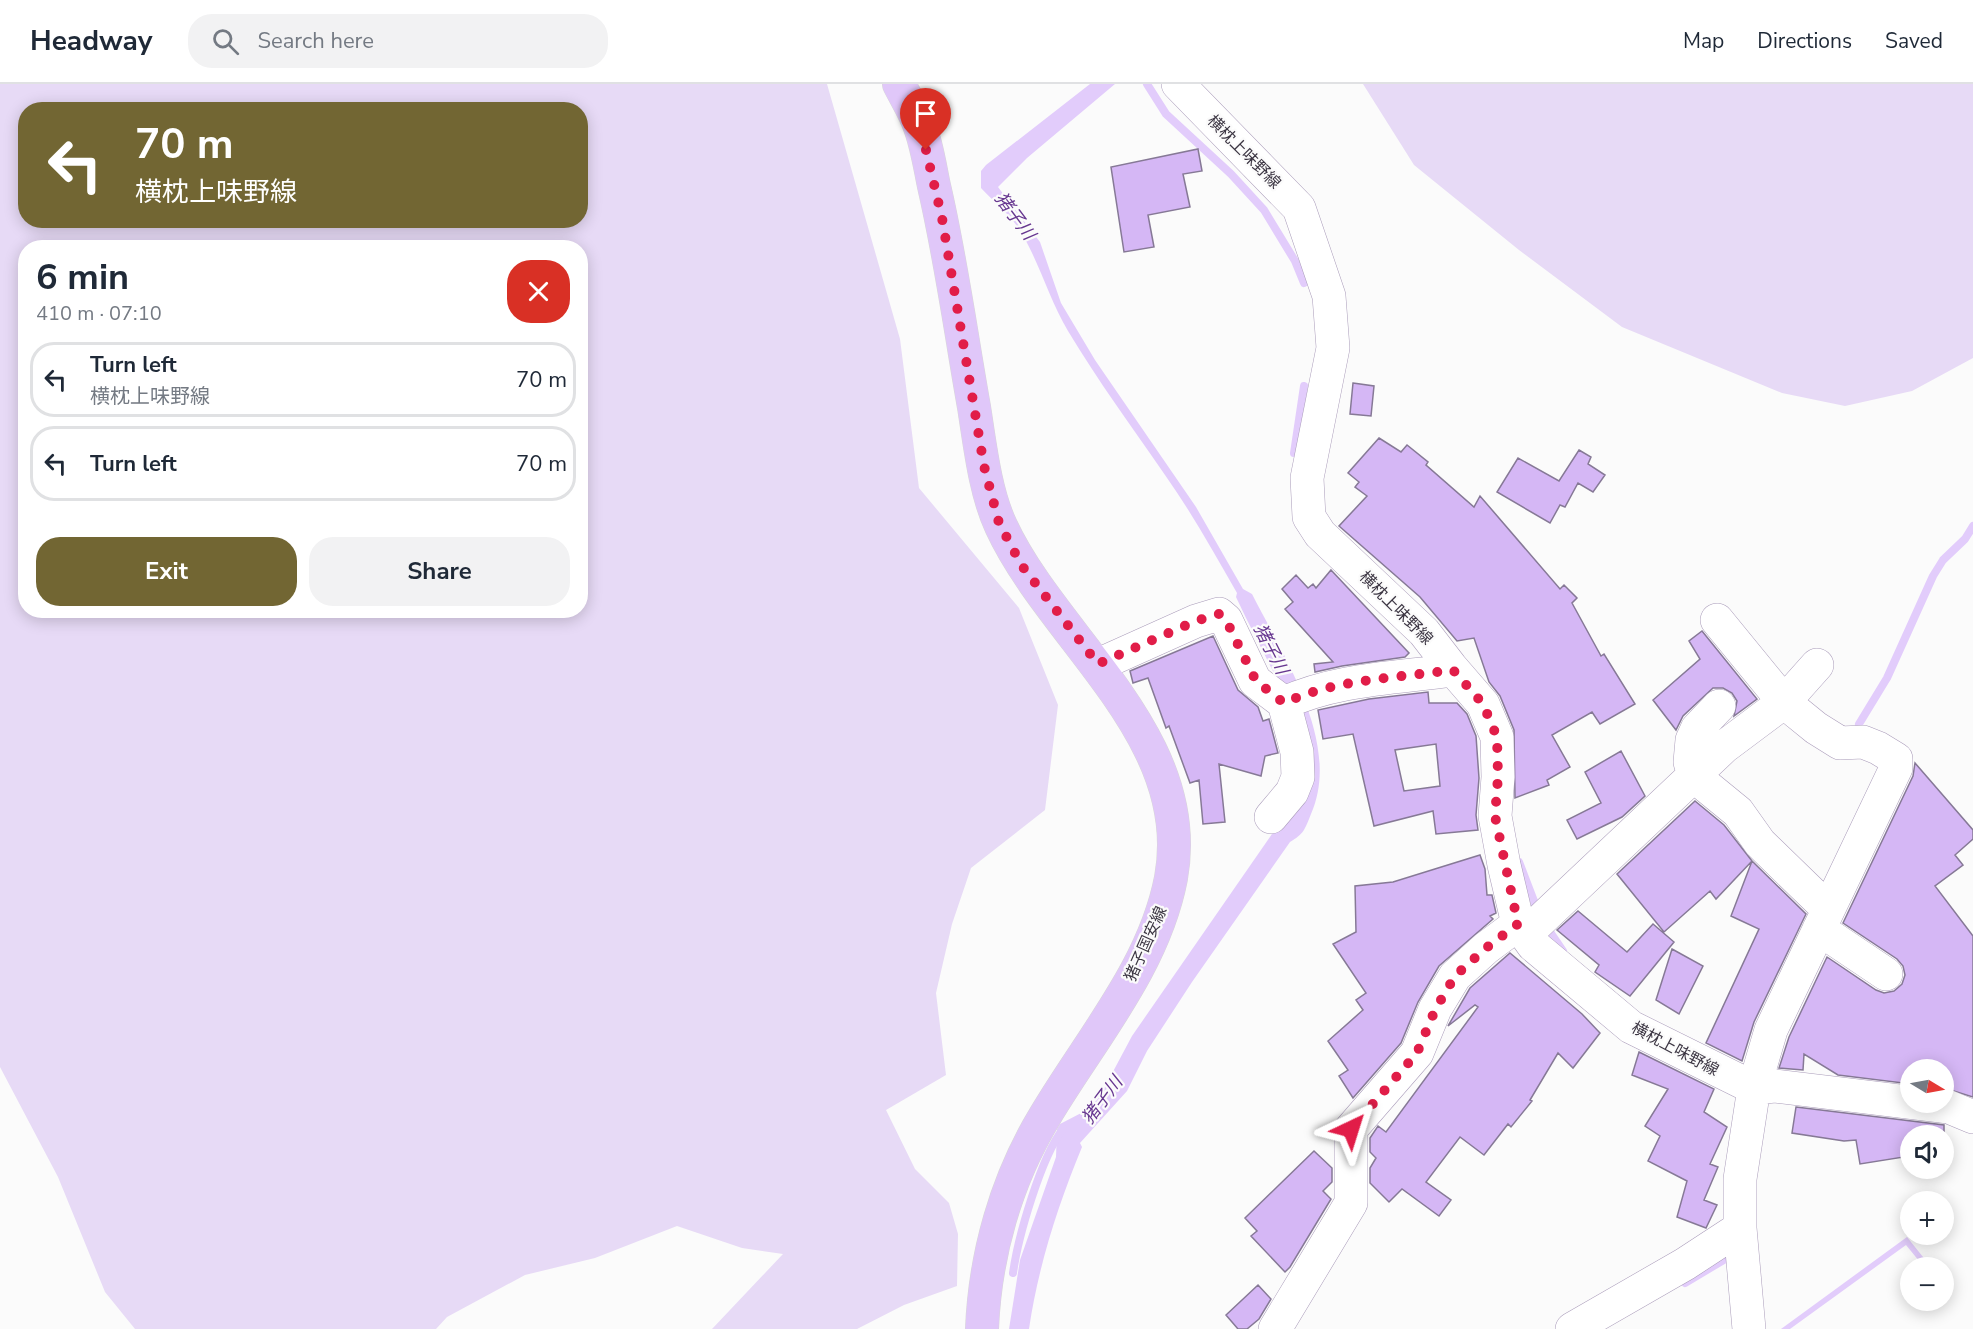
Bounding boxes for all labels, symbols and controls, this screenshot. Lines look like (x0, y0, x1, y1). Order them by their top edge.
search box (188, 14, 608, 68)
text: Headway (30, 22, 152, 60)
icon: search (209, 25, 242, 58)
text: Search here (257, 26, 374, 56)
text: Map (1683, 27, 1724, 55)
text: Directions (1757, 27, 1852, 55)
text: Saved (1885, 27, 1943, 55)
pin (900, 88, 951, 150)
icon: arrive (909, 97, 942, 130)
street label: 横枕上味野線 (1202, 110, 1286, 194)
text: 70 m (135, 116, 234, 173)
icon: left (36, 126, 114, 204)
text: 横枕上味野線 (135, 174, 297, 211)
water label: 猪子川 (989, 187, 1042, 246)
text: 6 min (36, 253, 129, 302)
button: close (507, 260, 570, 323)
text: 410 m · 07:10 (36, 300, 162, 327)
text: Turn left (90, 350, 177, 380)
icon: left (39, 363, 72, 396)
text: 70 m (516, 365, 567, 395)
text: 横枕上味野線 (90, 383, 210, 410)
icon: left (39, 447, 72, 480)
text: Turn left (90, 449, 177, 479)
text: 70 m (516, 449, 567, 479)
button: Exit (36, 537, 297, 606)
button: Share (309, 537, 570, 606)
street label: 横枕上味野線 (1354, 566, 1438, 650)
water label: 猪子川 (1248, 619, 1295, 680)
street label: 猪子国安線 (1120, 903, 1172, 985)
street label: 横枕上味野線 (1627, 1017, 1723, 1081)
north arrow (1900, 1059, 1954, 1113)
map controls (1900, 1059, 1954, 1311)
water label: 猪子川 (1076, 1070, 1129, 1129)
position arrow (1319, 1097, 1383, 1161)
button: sound (1900, 1125, 1954, 1179)
button: + (1900, 1191, 1954, 1245)
button: − (1900, 1257, 1954, 1311)

